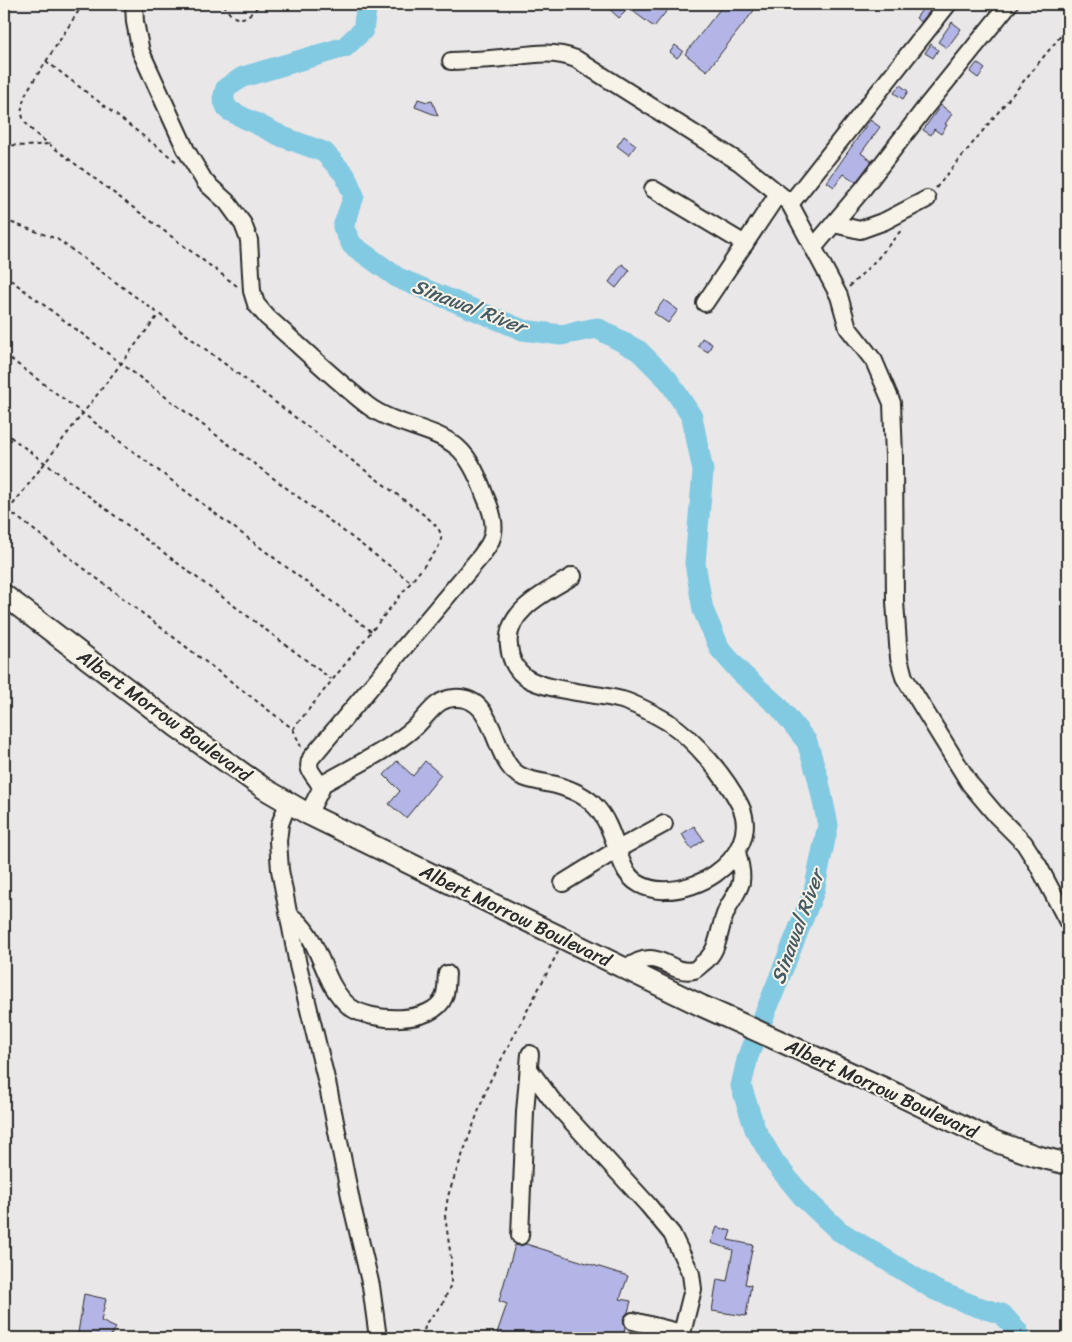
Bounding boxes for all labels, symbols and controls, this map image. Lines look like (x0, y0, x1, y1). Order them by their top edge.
water label: Sinawal River (407, 269, 534, 346)
street label: Albert Morrow Boulevard (69, 640, 260, 791)
street label: Albert Morrow Boulevard (413, 854, 618, 977)
water label: Sinawal River (761, 862, 836, 989)
street label: Albert Morrow Boulevard (779, 1029, 985, 1148)

